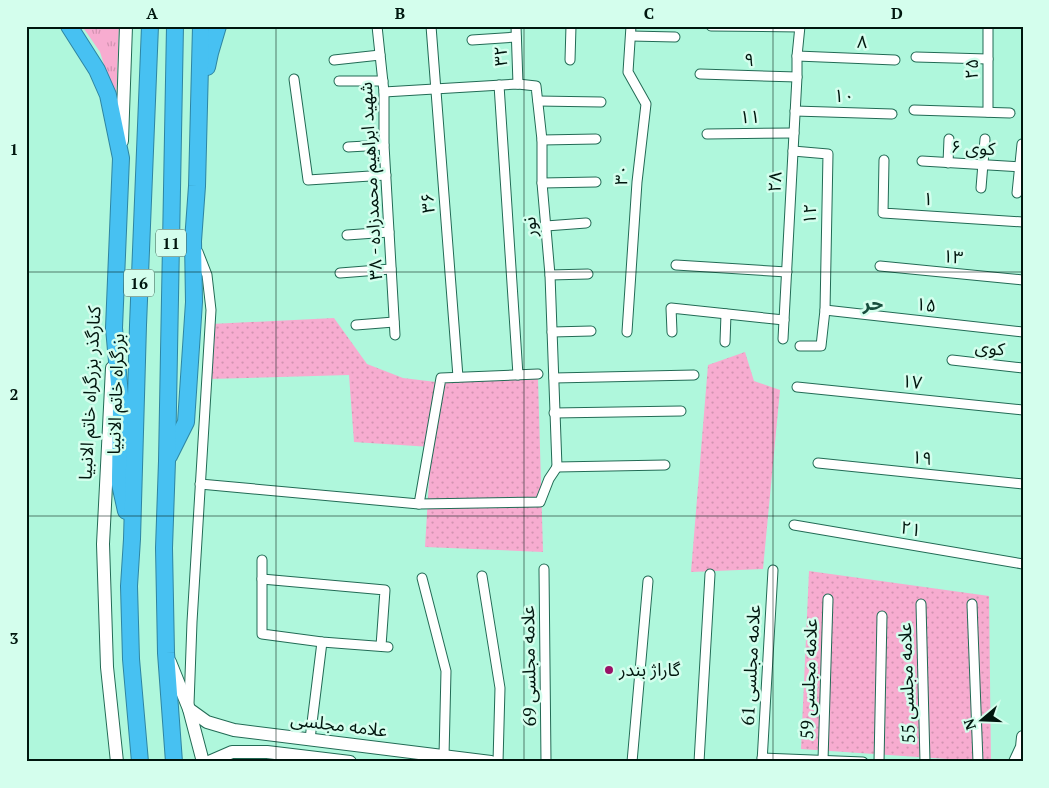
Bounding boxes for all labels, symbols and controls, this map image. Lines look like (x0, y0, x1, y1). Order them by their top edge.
text: A (146, 2, 158, 24)
text: B (395, 2, 405, 24)
text: C (644, 2, 654, 24)
text: D (891, 2, 903, 24)
street label: ۸ (856, 29, 868, 53)
street label: ۳۲ (488, 45, 512, 67)
street label: ۹ (743, 47, 755, 71)
street label: ۲۵ (959, 59, 983, 79)
street label: شهید ابراهیم محمدزاده - ۳۸ (353, 81, 389, 281)
street label: ۱۰ (833, 83, 855, 107)
street label: ۱۱ (739, 104, 760, 128)
street label: کوی ۶ (950, 134, 996, 160)
text: 1 (9, 138, 19, 160)
street label: ۳۰ (608, 164, 634, 186)
street label: ۲۸ (761, 171, 787, 193)
street label: ۱ (922, 186, 934, 210)
street label: ۳۶ (414, 192, 440, 214)
street label: ۱۲ (797, 203, 821, 224)
street label: نور (516, 216, 542, 239)
road number: 11 (156, 230, 186, 256)
street label: ۱۳ (942, 243, 965, 269)
road number: 16 (124, 270, 154, 296)
district label: حر (862, 290, 883, 315)
street label: ۱۵ (915, 291, 938, 317)
street label: کنارگذر بزرگراه خاتم الانبیا (72, 305, 108, 481)
street label: بزرگراه خاتم الانبیا (101, 333, 131, 455)
street label: کوی (974, 333, 1007, 361)
street label: ۱۷ (901, 368, 924, 394)
text: 2 (9, 383, 19, 405)
street label: ۱۹ (911, 444, 934, 470)
street label: ۲۱ (899, 514, 923, 542)
street label: علامه مجلسی 61 (735, 604, 765, 726)
street label: علامه مجلسی 69 (515, 605, 541, 727)
street label: علامه مجلسی 59 (794, 618, 822, 740)
street label: علامه مجلسی 55 (892, 622, 920, 744)
text: 3 (9, 627, 19, 649)
place label: گاراژ بندر (618, 657, 681, 681)
marker: گاراژ بندر (603, 664, 615, 676)
north arrow (956, 696, 1006, 746)
street label: علامه مجلسی (289, 706, 389, 742)
text: N (958, 716, 980, 733)

